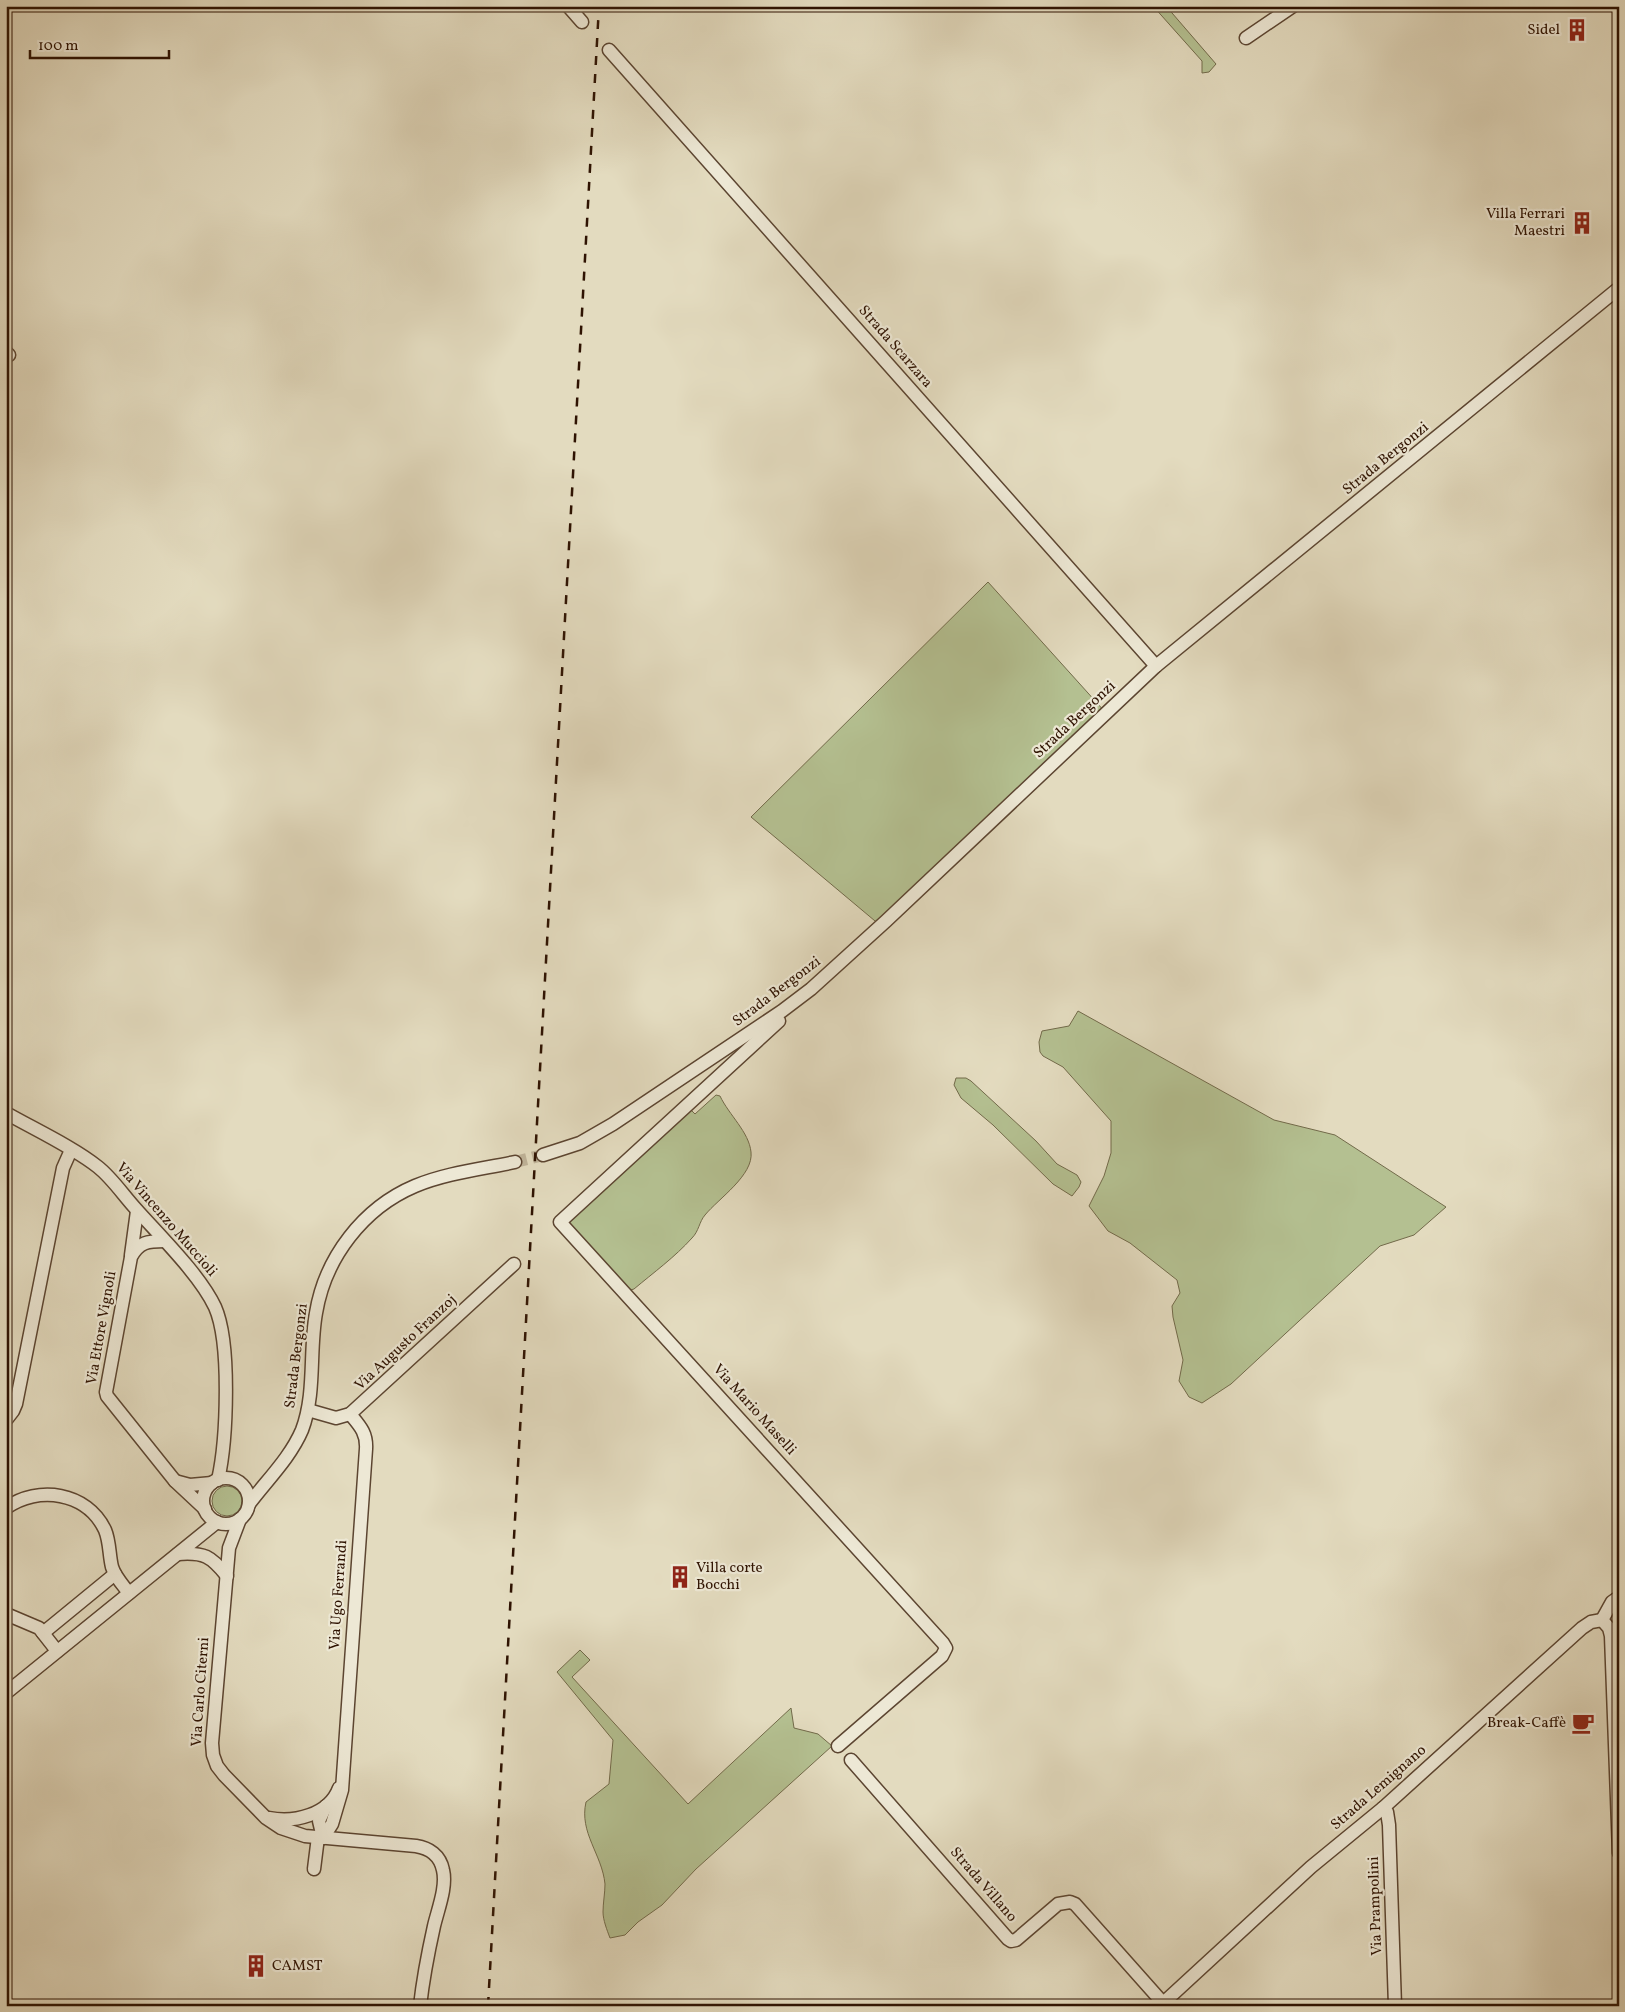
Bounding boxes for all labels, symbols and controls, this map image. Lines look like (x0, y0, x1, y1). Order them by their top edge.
building icon: Sidel (1564, 17, 1590, 43)
place label: Sidel (1527, 20, 1560, 41)
scale bar (30, 28, 169, 60)
text: 100 m (38, 36, 78, 57)
place label: Villa Ferrari Maestri (1486, 204, 1565, 242)
building icon: Villa Ferrari Maestri (1569, 210, 1595, 236)
street label: Strada Scarzara (853, 301, 937, 393)
street label: Strada Bergonzi (1338, 418, 1434, 500)
street label: Strada Bergonzi (1029, 676, 1121, 764)
street label: Strada Bergonzi (729, 952, 825, 1032)
street label: Via Vincenzo Muccioli (110, 1158, 222, 1282)
street label: Via Ettore Vignoli (82, 1269, 122, 1387)
street label: Via Augusto Franzoj (350, 1290, 462, 1396)
street label: Strada Bergonzi (280, 1302, 314, 1410)
street label: Via Mario Maselli (707, 1360, 801, 1460)
street label: Via Ugo Ferrandi (325, 1539, 353, 1651)
place label: Villa corte Bocchi (696, 1558, 763, 1596)
building icon: Villa corte Bocchi (667, 1564, 693, 1590)
street label: Via Carlo Citerni (187, 1636, 215, 1748)
cafe icon: Break-Caffè (1570, 1710, 1596, 1736)
place label: Break-Caffè (1487, 1713, 1566, 1734)
street label: Strada Lemignano (1327, 1741, 1431, 1835)
street label: Strada Villano (944, 1843, 1022, 1927)
street label: Via Prampolini (1364, 1856, 1388, 1956)
building icon: CAMST (243, 1953, 269, 1979)
place label: CAMST (272, 1956, 323, 1977)

